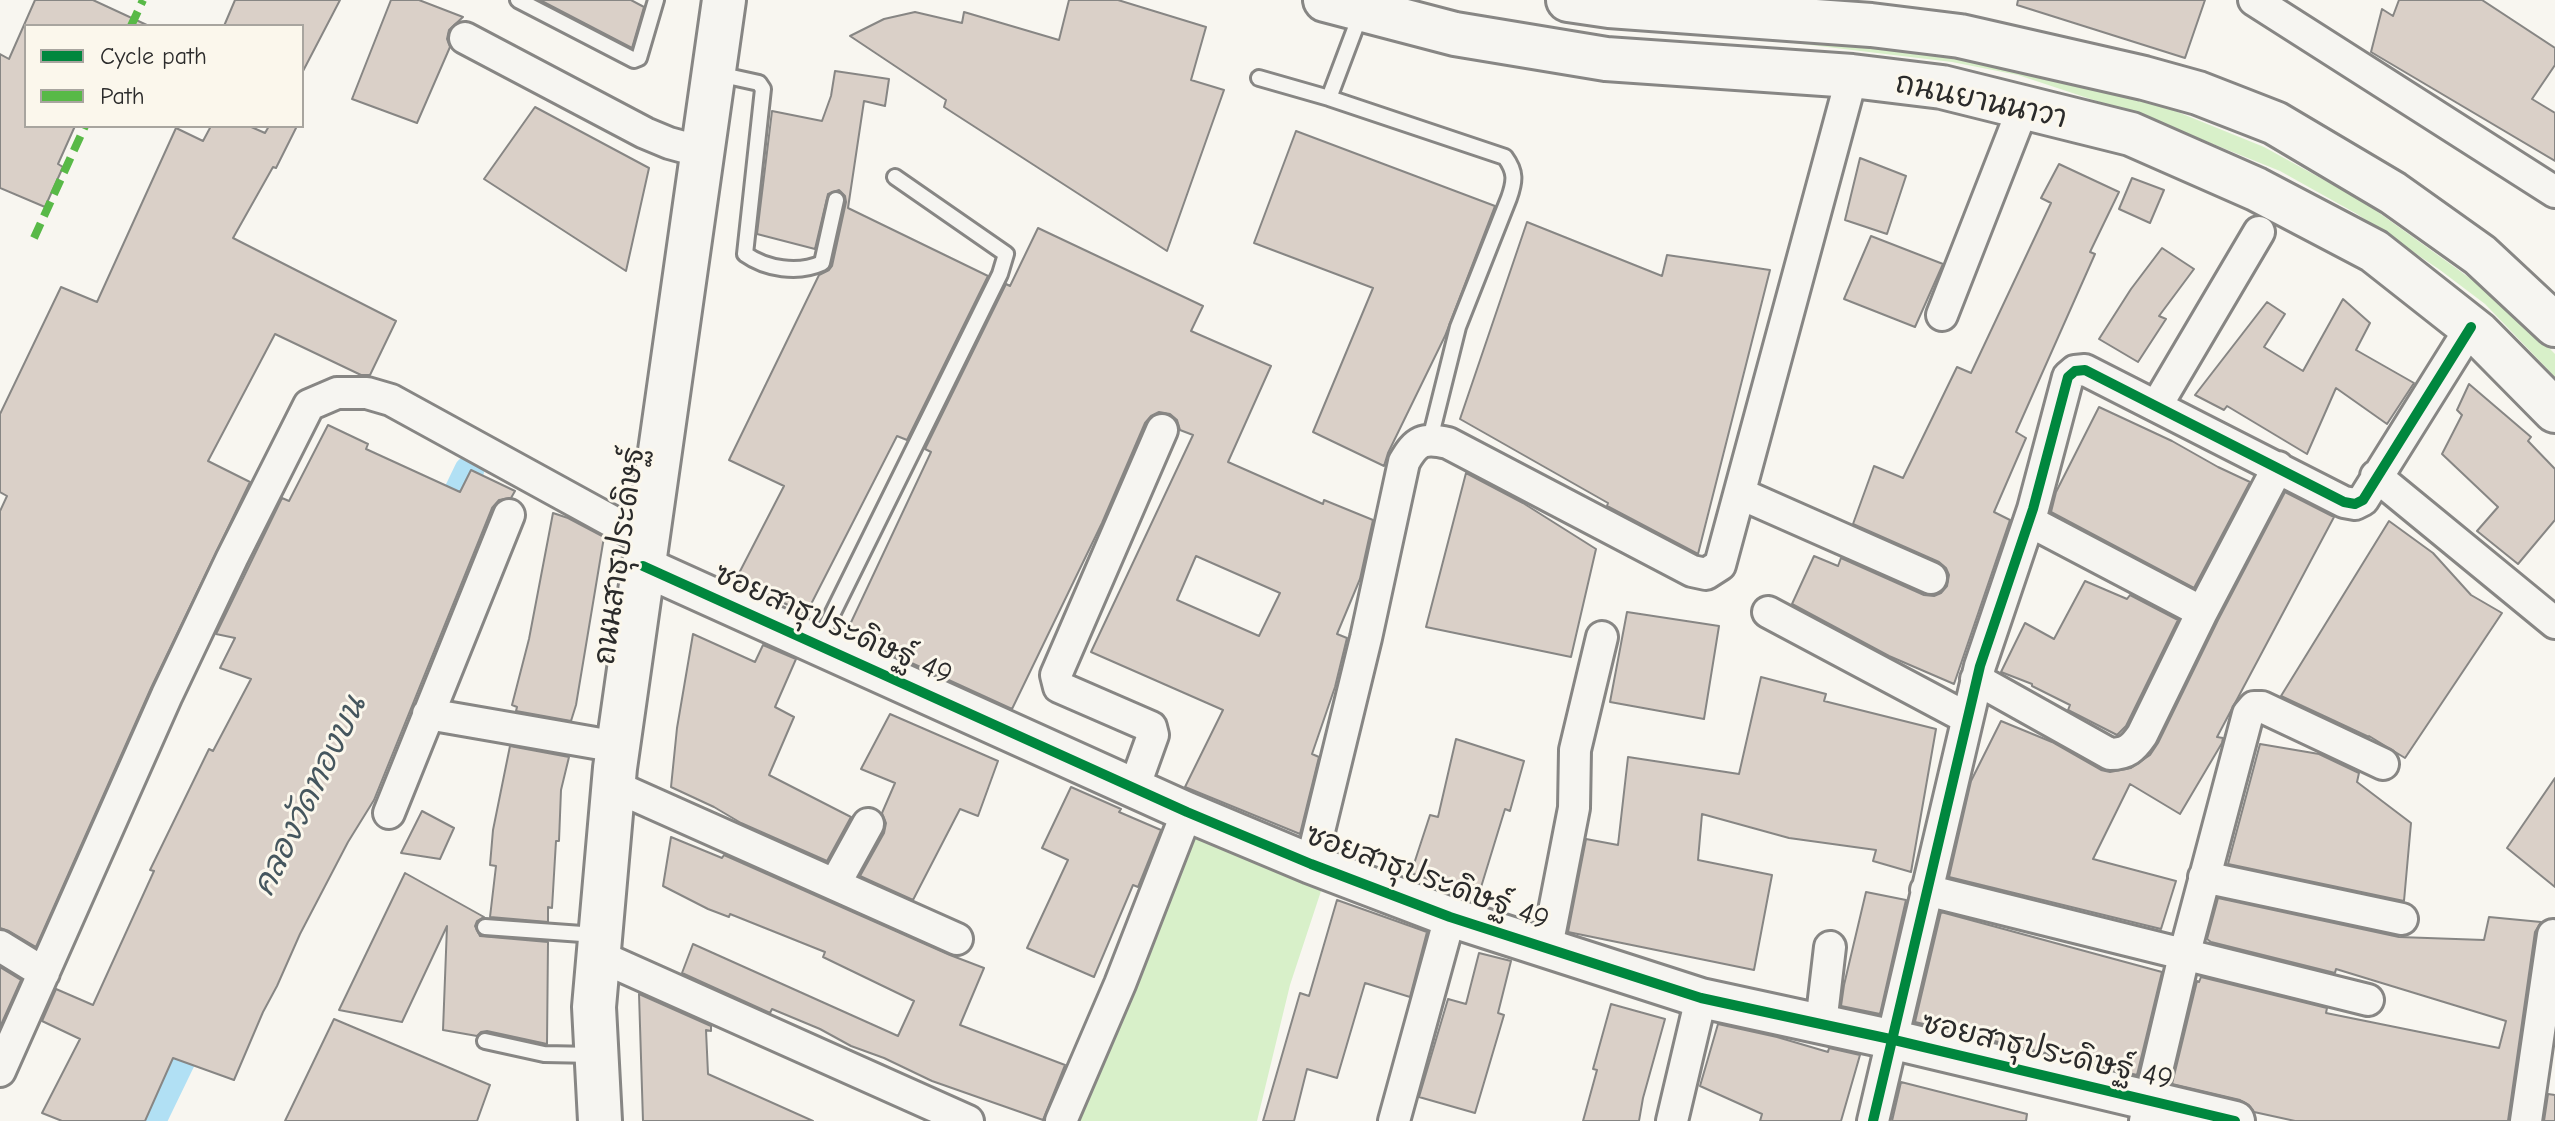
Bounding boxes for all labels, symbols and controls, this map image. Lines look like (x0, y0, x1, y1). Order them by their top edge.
legend (24, 24, 304, 128)
text: Cycle path (100, 42, 207, 70)
street label: ถนนยานนาวา (1892, 65, 2070, 137)
text: Path (100, 82, 145, 110)
street label: ถนนสาธุประดิษฐ์ (587, 445, 653, 667)
street label: ซอยสาธุประดิษฐ์ 49 (708, 556, 958, 694)
water label: คลองวัดทองบน (245, 690, 375, 902)
street label: ซอยสาธุประดิษฐ์ 49 (1300, 817, 1554, 939)
street label: ซอยสาธุประดิษฐ์ 49 (1918, 1006, 2176, 1098)

